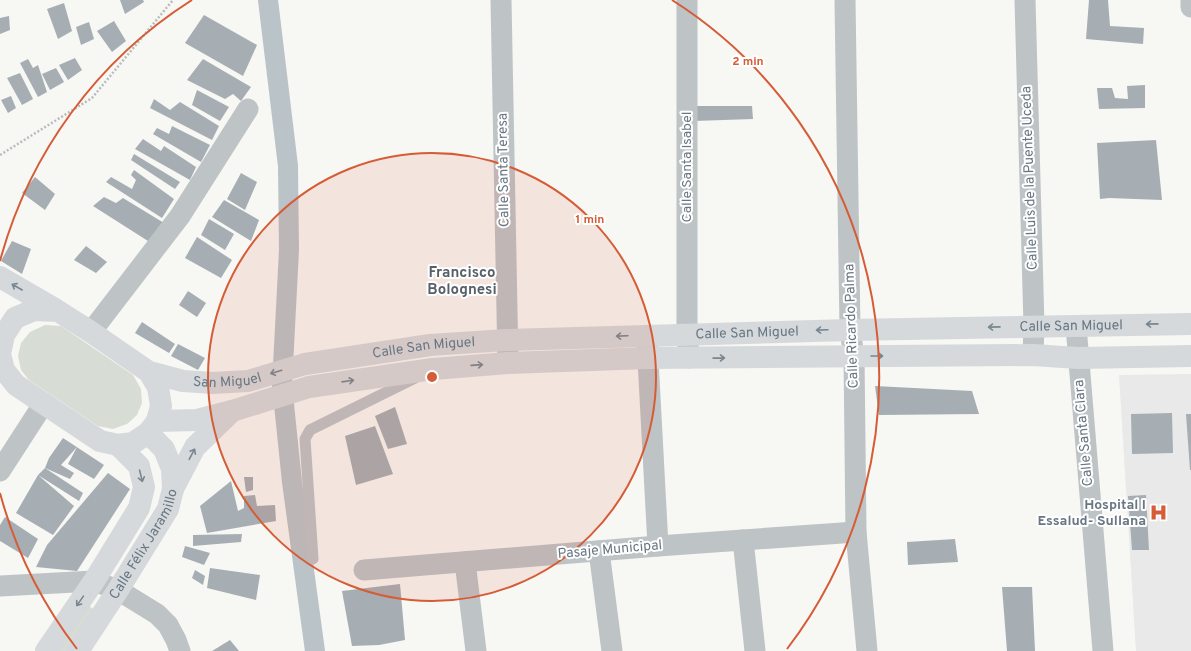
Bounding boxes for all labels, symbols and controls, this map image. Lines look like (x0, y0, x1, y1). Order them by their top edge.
text: 2 min (732, 54, 764, 70)
street label: Calle Luis de la Puente Uceda (1018, 86, 1042, 270)
street label: Calle Santa Isabel (679, 112, 696, 222)
street label: Calle Santa Teresa (495, 113, 513, 227)
text: 1 min (576, 212, 604, 228)
street label: Calle Ricardo Palma (841, 263, 863, 389)
district label: Francisco Bolognesi (427, 264, 497, 300)
one-way arrow (11, 282, 23, 290)
street label: Calle San Miguel (1019, 317, 1123, 336)
one-way arrow (1146, 320, 1159, 328)
street label: Calle San Miguel (695, 323, 799, 343)
one-way arrow (988, 323, 1001, 331)
one-way arrow (816, 327, 829, 334)
one-way arrow (616, 333, 629, 340)
street label: Calle San Miguel (371, 334, 476, 362)
one-way arrow (870, 352, 883, 360)
one-way arrow (712, 354, 725, 361)
one-way arrow (470, 362, 483, 369)
street label: San Miguel (192, 369, 264, 392)
one-way arrow (270, 369, 283, 376)
centre of rings (425, 370, 439, 384)
one-way arrow (341, 377, 354, 385)
street label: Calle Santa Clara (1071, 379, 1097, 487)
one-way arrow (188, 448, 196, 460)
one-way arrow (138, 469, 145, 482)
street label: Calle Félix Jaramillo (106, 487, 181, 603)
place label: Hospital I Essalud- Sullana (1037, 497, 1146, 530)
hospital icon: Hospital I Essalud- Sullana (1149, 503, 1169, 523)
street label: Pasaje Municipal (557, 537, 663, 563)
one-way arrow (76, 596, 84, 607)

